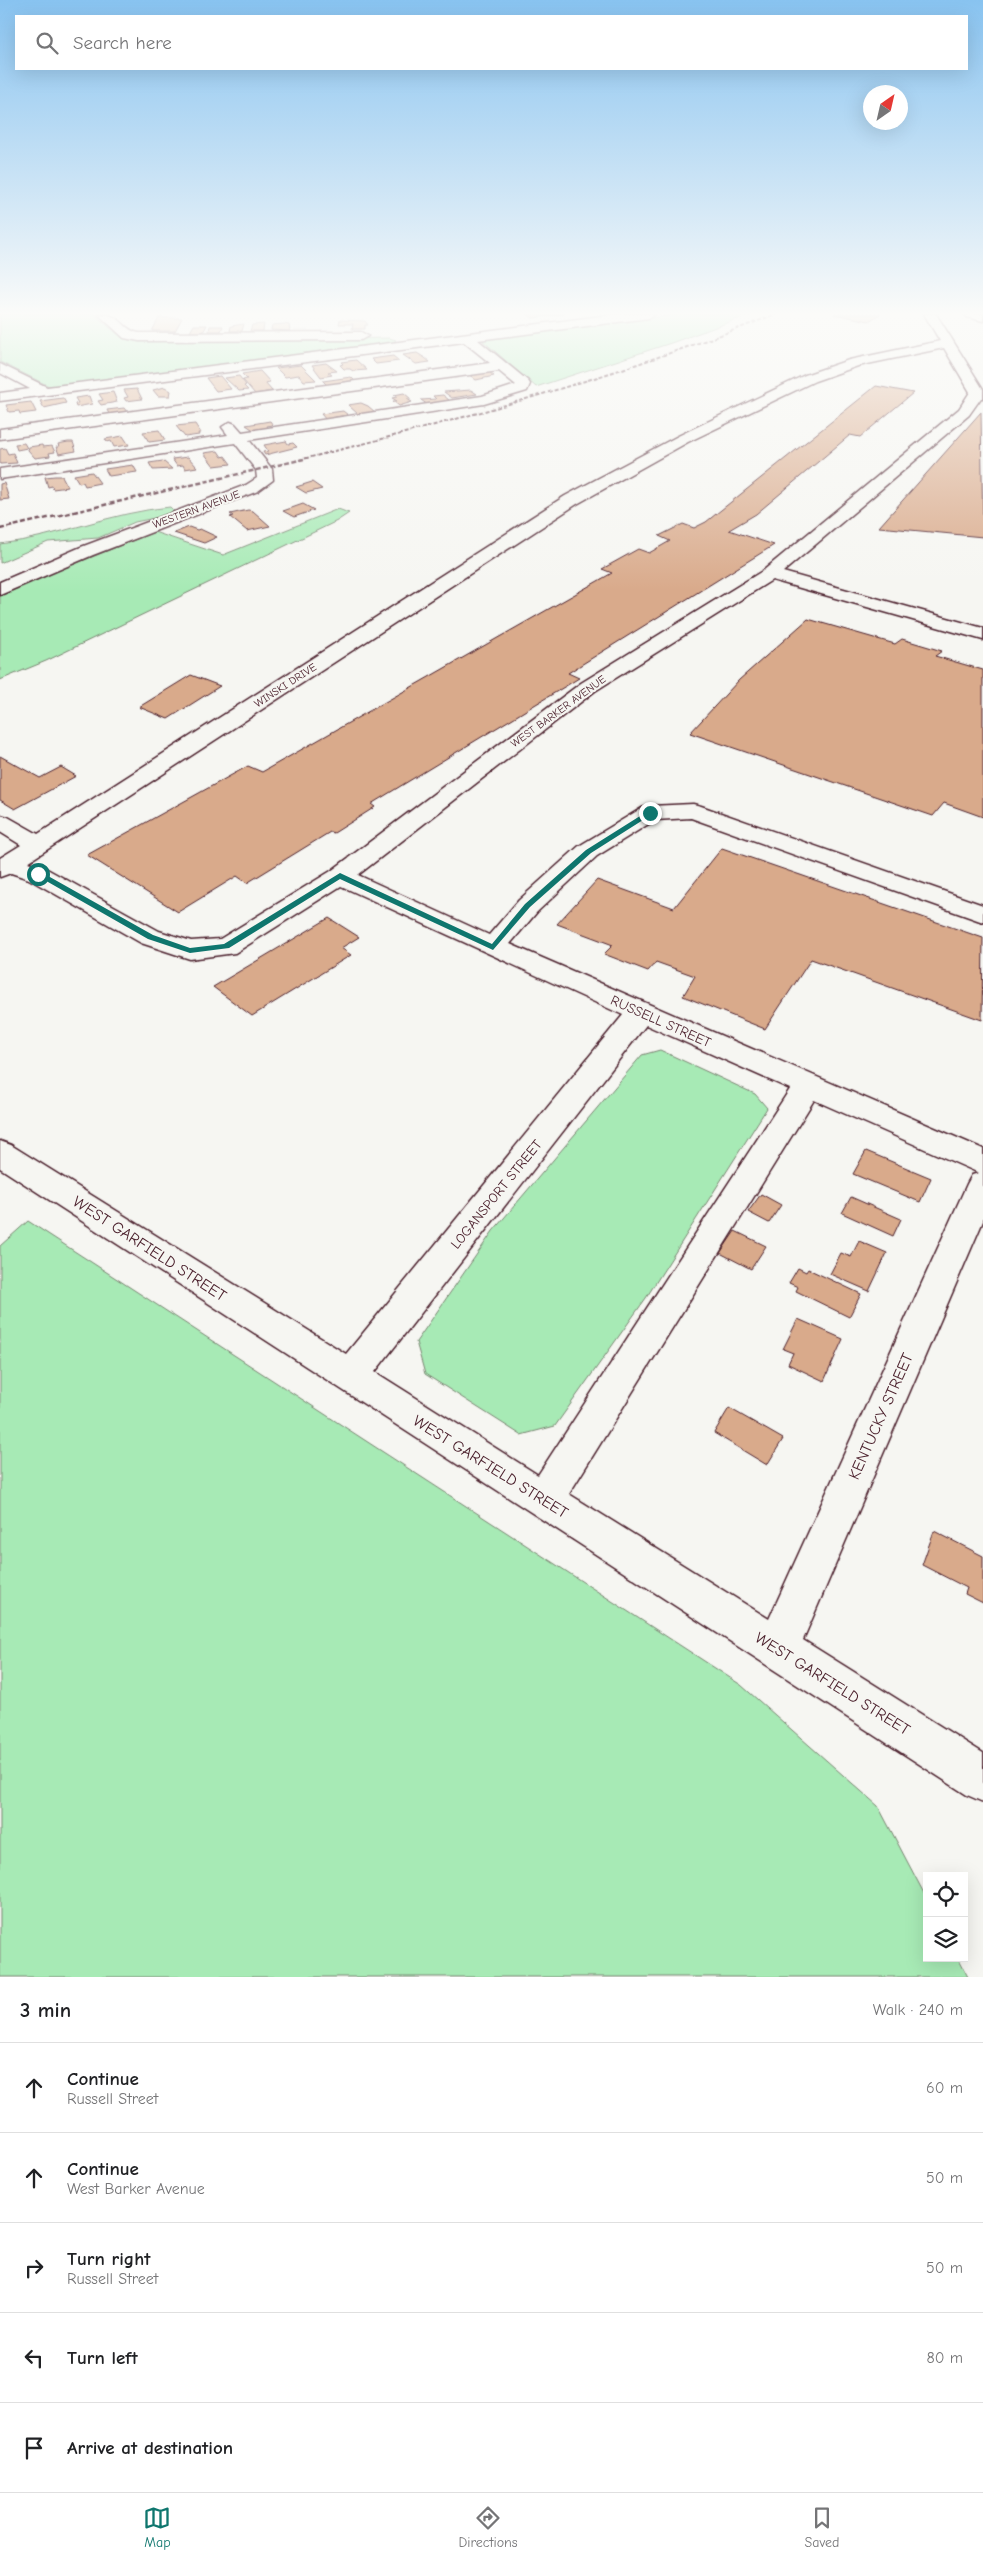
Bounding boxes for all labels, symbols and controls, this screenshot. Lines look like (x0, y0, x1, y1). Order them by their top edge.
search box (15, 15, 968, 70)
icon: search (33, 29, 61, 57)
text: Search here (73, 32, 172, 54)
north arrow (863, 85, 908, 130)
street label: WESTERN AVENUE (151, 488, 242, 531)
street label: WINSKI DRIVE (252, 660, 319, 710)
street label: WEST BARKER AVENUE (508, 672, 609, 750)
route end (639, 802, 662, 825)
route start (27, 863, 50, 886)
street label: RUSSELL STREET (608, 992, 714, 1051)
street label: LOGANSPORT STREET (447, 1136, 546, 1252)
street label: WEST GARFIELD STREET (69, 1192, 230, 1306)
street label: KENTUCKY STREET (845, 1350, 917, 1482)
street label: WEST GARFIELD STREET (410, 1412, 572, 1522)
street label: WEST GARFIELD STREET (752, 1629, 914, 1739)
map controls (923, 1872, 968, 1962)
button: locate (923, 1872, 968, 1917)
button: layers (923, 1917, 968, 1962)
text: 3 min (20, 1998, 71, 2022)
text: Walk · 240 m (873, 2001, 963, 2019)
text: Continue (67, 2068, 139, 2090)
icon: ahead (20, 2074, 48, 2102)
text: 60 m (926, 2079, 963, 2097)
text: Russell Street (67, 2090, 158, 2108)
text: Continue (67, 2158, 139, 2180)
icon: ahead (20, 2164, 48, 2192)
text: 50 m (926, 2169, 963, 2187)
text: West Barker Avenue (67, 2180, 205, 2198)
text: Turn right (67, 2248, 151, 2270)
icon: right (20, 2254, 48, 2282)
text: 50 m (926, 2259, 963, 2277)
text: Russell Street (67, 2270, 158, 2288)
icon: left (20, 2344, 48, 2372)
text: Turn left (67, 2347, 138, 2369)
text: 80 m (926, 2349, 963, 2367)
icon: arrive (20, 2434, 48, 2462)
text: Arrive at destination (67, 2437, 233, 2459)
tab: Map (143, 2504, 171, 2551)
tab: Directions (458, 2504, 518, 2551)
tab: Saved (805, 2504, 840, 2551)

